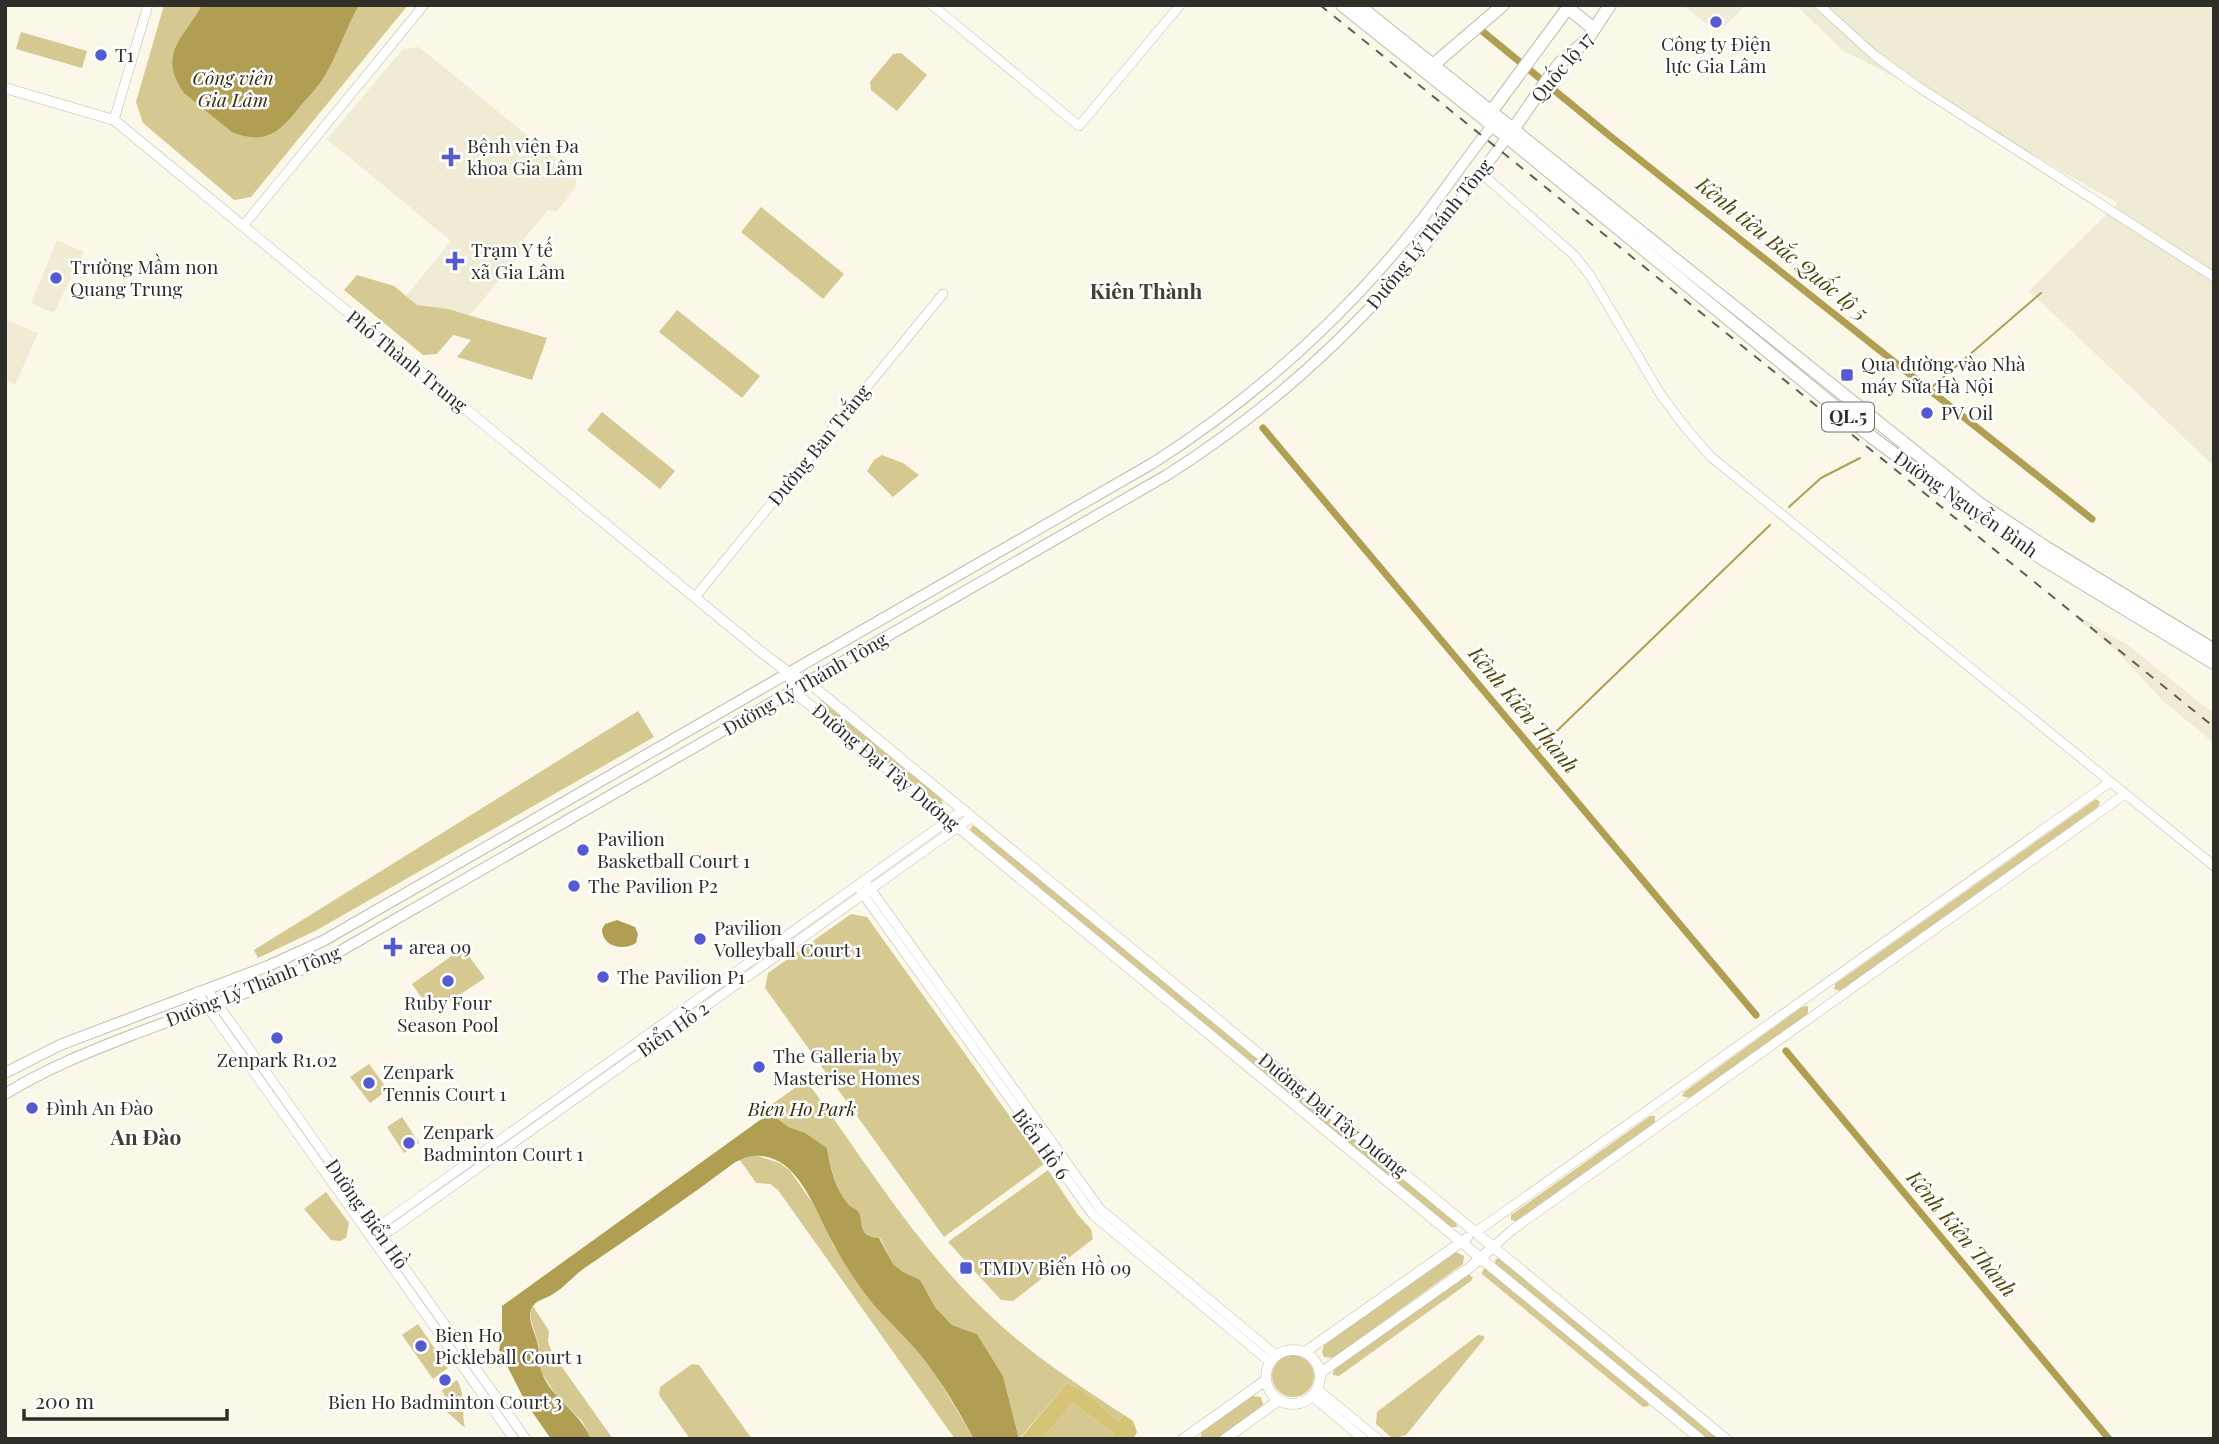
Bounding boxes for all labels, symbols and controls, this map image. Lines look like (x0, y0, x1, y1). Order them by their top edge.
marker: Công ty Điện lực Gia Lâm (1708, 14, 1724, 30)
street label: Quốc lộ 17 (1524, 26, 1598, 107)
place label: Công ty Điện lực Gia Lâm (1661, 30, 1772, 78)
place label: T1 (115, 41, 134, 67)
marker: T1 (93, 47, 109, 63)
park label: Công viên Gia Lâm (192, 64, 274, 112)
place label: Bệnh viện Đa khoa Gia Lâm (467, 132, 583, 180)
marker: Bệnh viện Đa khoa Gia Lâm (441, 147, 461, 167)
street label: Đường Lý Thánh Tông (1360, 153, 1497, 314)
water label: Kênh tiêu Bắc Quốc lộ 5 (1691, 169, 1875, 326)
place label: Trạm Y tế xã Gia Lâm (471, 236, 565, 284)
marker: Trạm Y tế xã Gia Lâm (445, 251, 465, 271)
place label: Trường Mầm non Quang Trung (70, 253, 219, 301)
marker: Trường Mầm non Quang Trung (48, 270, 64, 286)
district label: Kiên Thành (1090, 276, 1203, 304)
street label: Phố Thành Trung (342, 303, 473, 417)
place label: Qua đường vào Nhà máy Sữa Hà Nội (1861, 350, 2026, 398)
marker: Qua đường vào Nhà máy Sữa Hà Nội (1839, 367, 1855, 383)
street label: Đường Ban Trắng (761, 378, 875, 510)
place label: PV Oil (1941, 399, 1994, 425)
road number: QL.5 (1822, 402, 1874, 432)
marker: PV Oil (1919, 405, 1935, 421)
street label: Đường Nguyễn Bình (1889, 444, 2044, 563)
street label: Đường Lý Thánh Tông (717, 625, 892, 741)
water label: Kênh Kiên Thành (1463, 639, 1586, 778)
street label: Đường Đại Tây Dương (807, 697, 966, 836)
place label: Pavilion Basketball Court 1 (597, 825, 750, 873)
marker: Pavilion Basketball Court 1 (575, 842, 591, 858)
place label: The Pavilion P2 (588, 872, 718, 898)
marker: The Pavilion P2 (566, 878, 582, 894)
place label: Pavilion Volleyball Court 1 (713, 914, 862, 962)
marker: Pavilion Volleyball Court 1 (692, 931, 708, 947)
place label: area 09 (409, 933, 471, 959)
marker: area 09 (383, 937, 403, 957)
street label: Đường Lý Thánh Tông (161, 938, 344, 1032)
place label: The Pavilion P1 (617, 963, 745, 989)
marker: The Pavilion P1 (595, 969, 611, 985)
marker: Ruby Four Season Pool (440, 973, 456, 989)
place label: Ruby Four Season Pool (397, 989, 499, 1037)
street label: Biển Hồ 2 (632, 994, 713, 1062)
marker: Zenpark R1.02 (269, 1030, 285, 1046)
place label: The Galleria by Masterise Homes (773, 1042, 920, 1090)
place label: Zenpark R1.02 (217, 1046, 337, 1072)
street label: Đường Đại Tây Dương (1254, 1046, 1414, 1183)
place label: Zenpark Tennis Court 1 (383, 1058, 506, 1106)
marker: The Galleria by Masterise Homes (751, 1059, 767, 1075)
marker: Zenpark Tennis Court 1 (361, 1075, 377, 1091)
place label: Đình An Đào (46, 1094, 153, 1120)
park label: Bien Ho Park (747, 1095, 856, 1121)
marker: Đình An Đào (24, 1100, 40, 1116)
street label: Biển Hồ 6 (1007, 1103, 1077, 1184)
place label: Zenpark Badminton Court 1 (423, 1118, 583, 1166)
district label: An Đào (110, 1122, 181, 1150)
marker: Zenpark Badminton Court 1 (401, 1135, 417, 1151)
street label: Đường Biển Hồ (320, 1153, 415, 1274)
water label: Kênh Kiên Thành (1901, 1163, 2024, 1302)
place label: TMDV Biển Hồ 09 (980, 1254, 1131, 1280)
marker: TMDV Biển Hồ 09 (958, 1260, 974, 1276)
place label: Bien Ho Pickleball Court 1 (435, 1321, 583, 1369)
marker: Bien Ho Pickleball Court 1 (413, 1338, 429, 1354)
marker: Bien Ho Badminton Court 3 (437, 1372, 453, 1388)
scale bar (24, 1378, 228, 1422)
text: 200 m (35, 1386, 94, 1414)
place label: Bien Ho Badminton Court 3 (328, 1388, 562, 1414)

